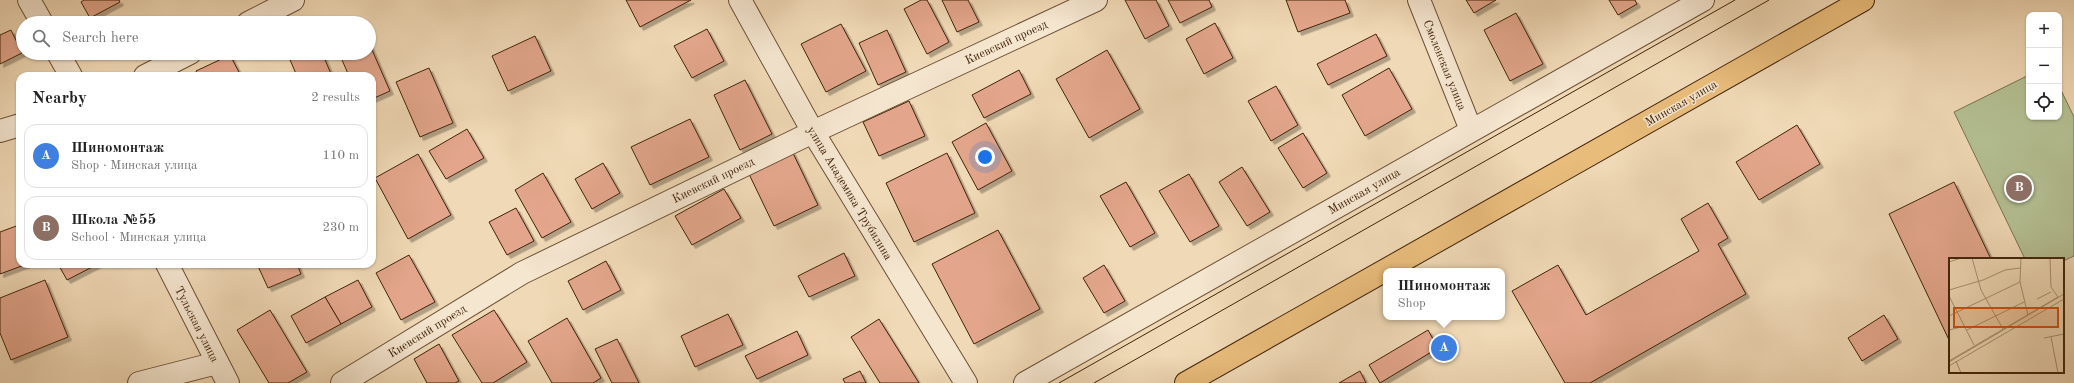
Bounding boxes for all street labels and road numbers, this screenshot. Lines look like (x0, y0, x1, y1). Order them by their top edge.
street label: Смоленская улица (1420, 18, 1468, 112)
street label: Киевский проезд (963, 19, 1050, 67)
street label: Минская улица (1644, 78, 1719, 129)
street label: улица Академика Трубилина (804, 125, 894, 262)
street label: Киевский проезд (671, 156, 756, 206)
street label: Минская улица (1327, 166, 1402, 217)
street label: Тульская улица (172, 285, 220, 364)
street label: Киевский проезд (386, 303, 469, 361)

